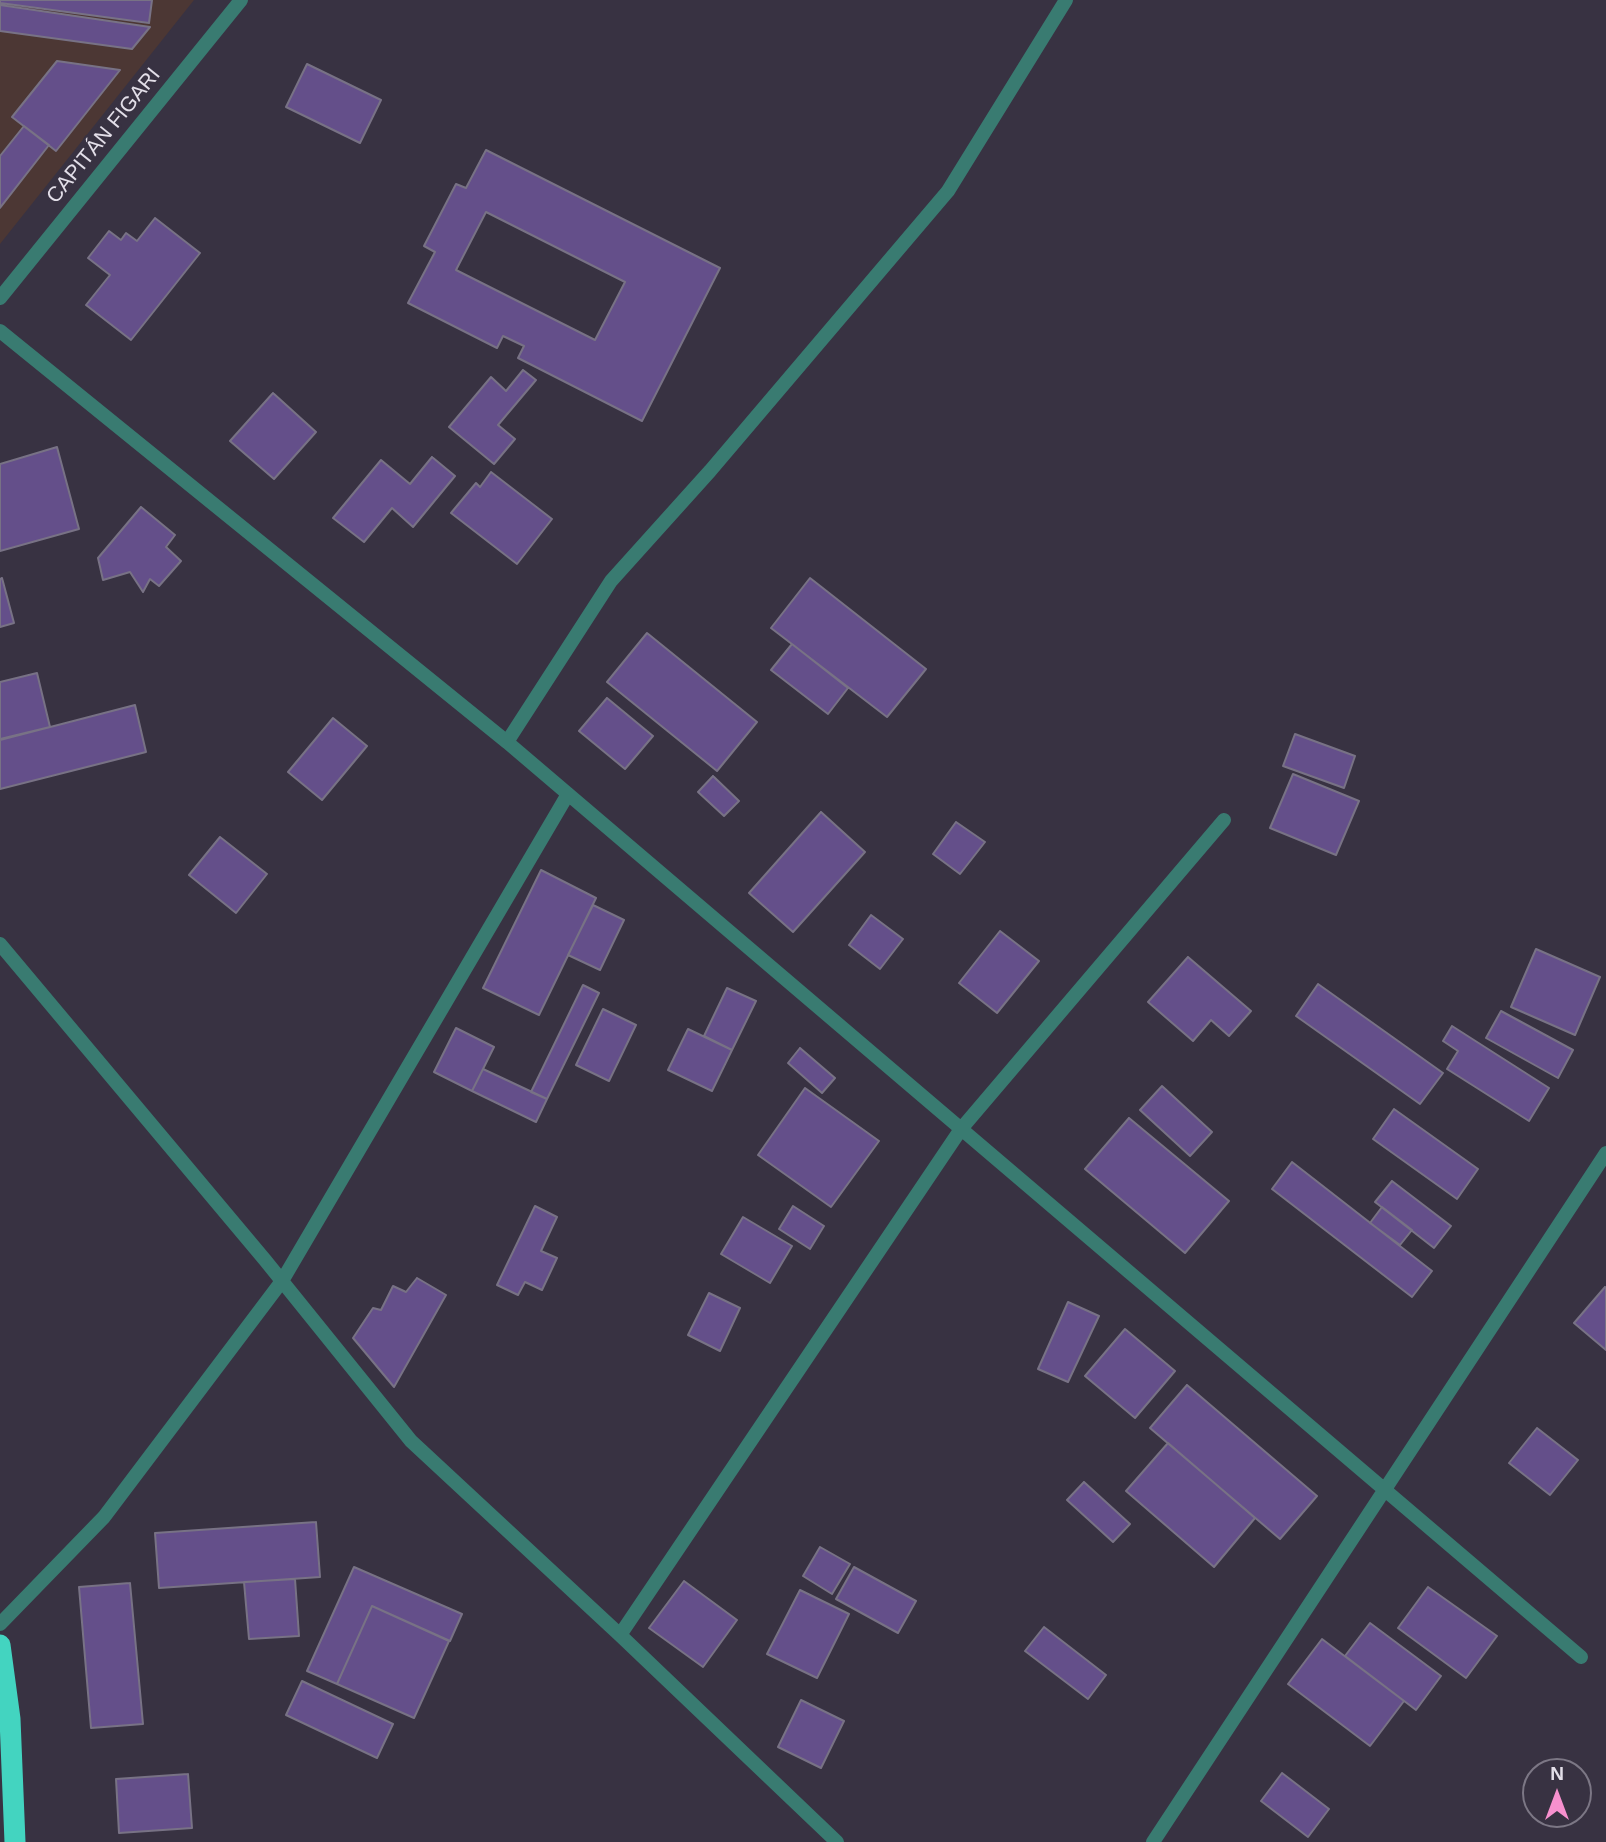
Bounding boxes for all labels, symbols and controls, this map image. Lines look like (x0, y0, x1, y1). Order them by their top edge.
street label: CAPITÁN FIGARI (42, 63, 166, 209)
north arrow (1522, 1758, 1592, 1828)
text: N (1550, 1763, 1564, 1784)

